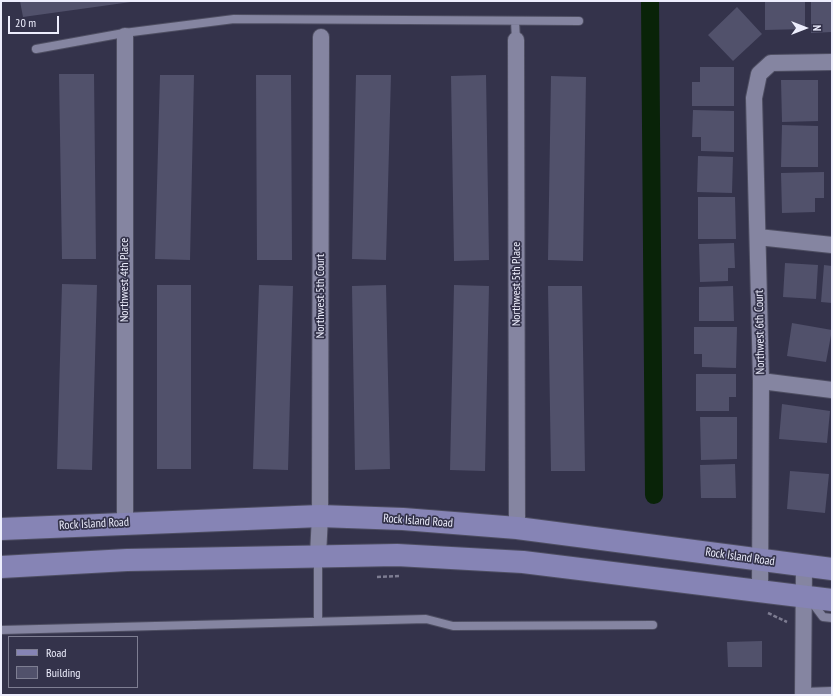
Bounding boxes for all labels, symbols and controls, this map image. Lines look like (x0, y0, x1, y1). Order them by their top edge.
scale bar (10, 8, 61, 34)
north arrow (785, 8, 825, 48)
text: 20 m (15, 15, 36, 30)
text: N (810, 25, 824, 31)
street label: Northwest 4th Place (118, 238, 132, 322)
street label: Northwest 5th Place (510, 242, 524, 326)
street label: Northwest 5th Court (314, 254, 328, 338)
street label: Northwest 6th Court (752, 290, 768, 374)
street label: Rock Island Road (383, 511, 453, 531)
street label: Rock Island Road (59, 515, 129, 533)
street label: Rock Island Road (704, 545, 776, 569)
legend (8, 636, 138, 688)
text: Road (46, 645, 66, 660)
text: Building (46, 665, 81, 680)

